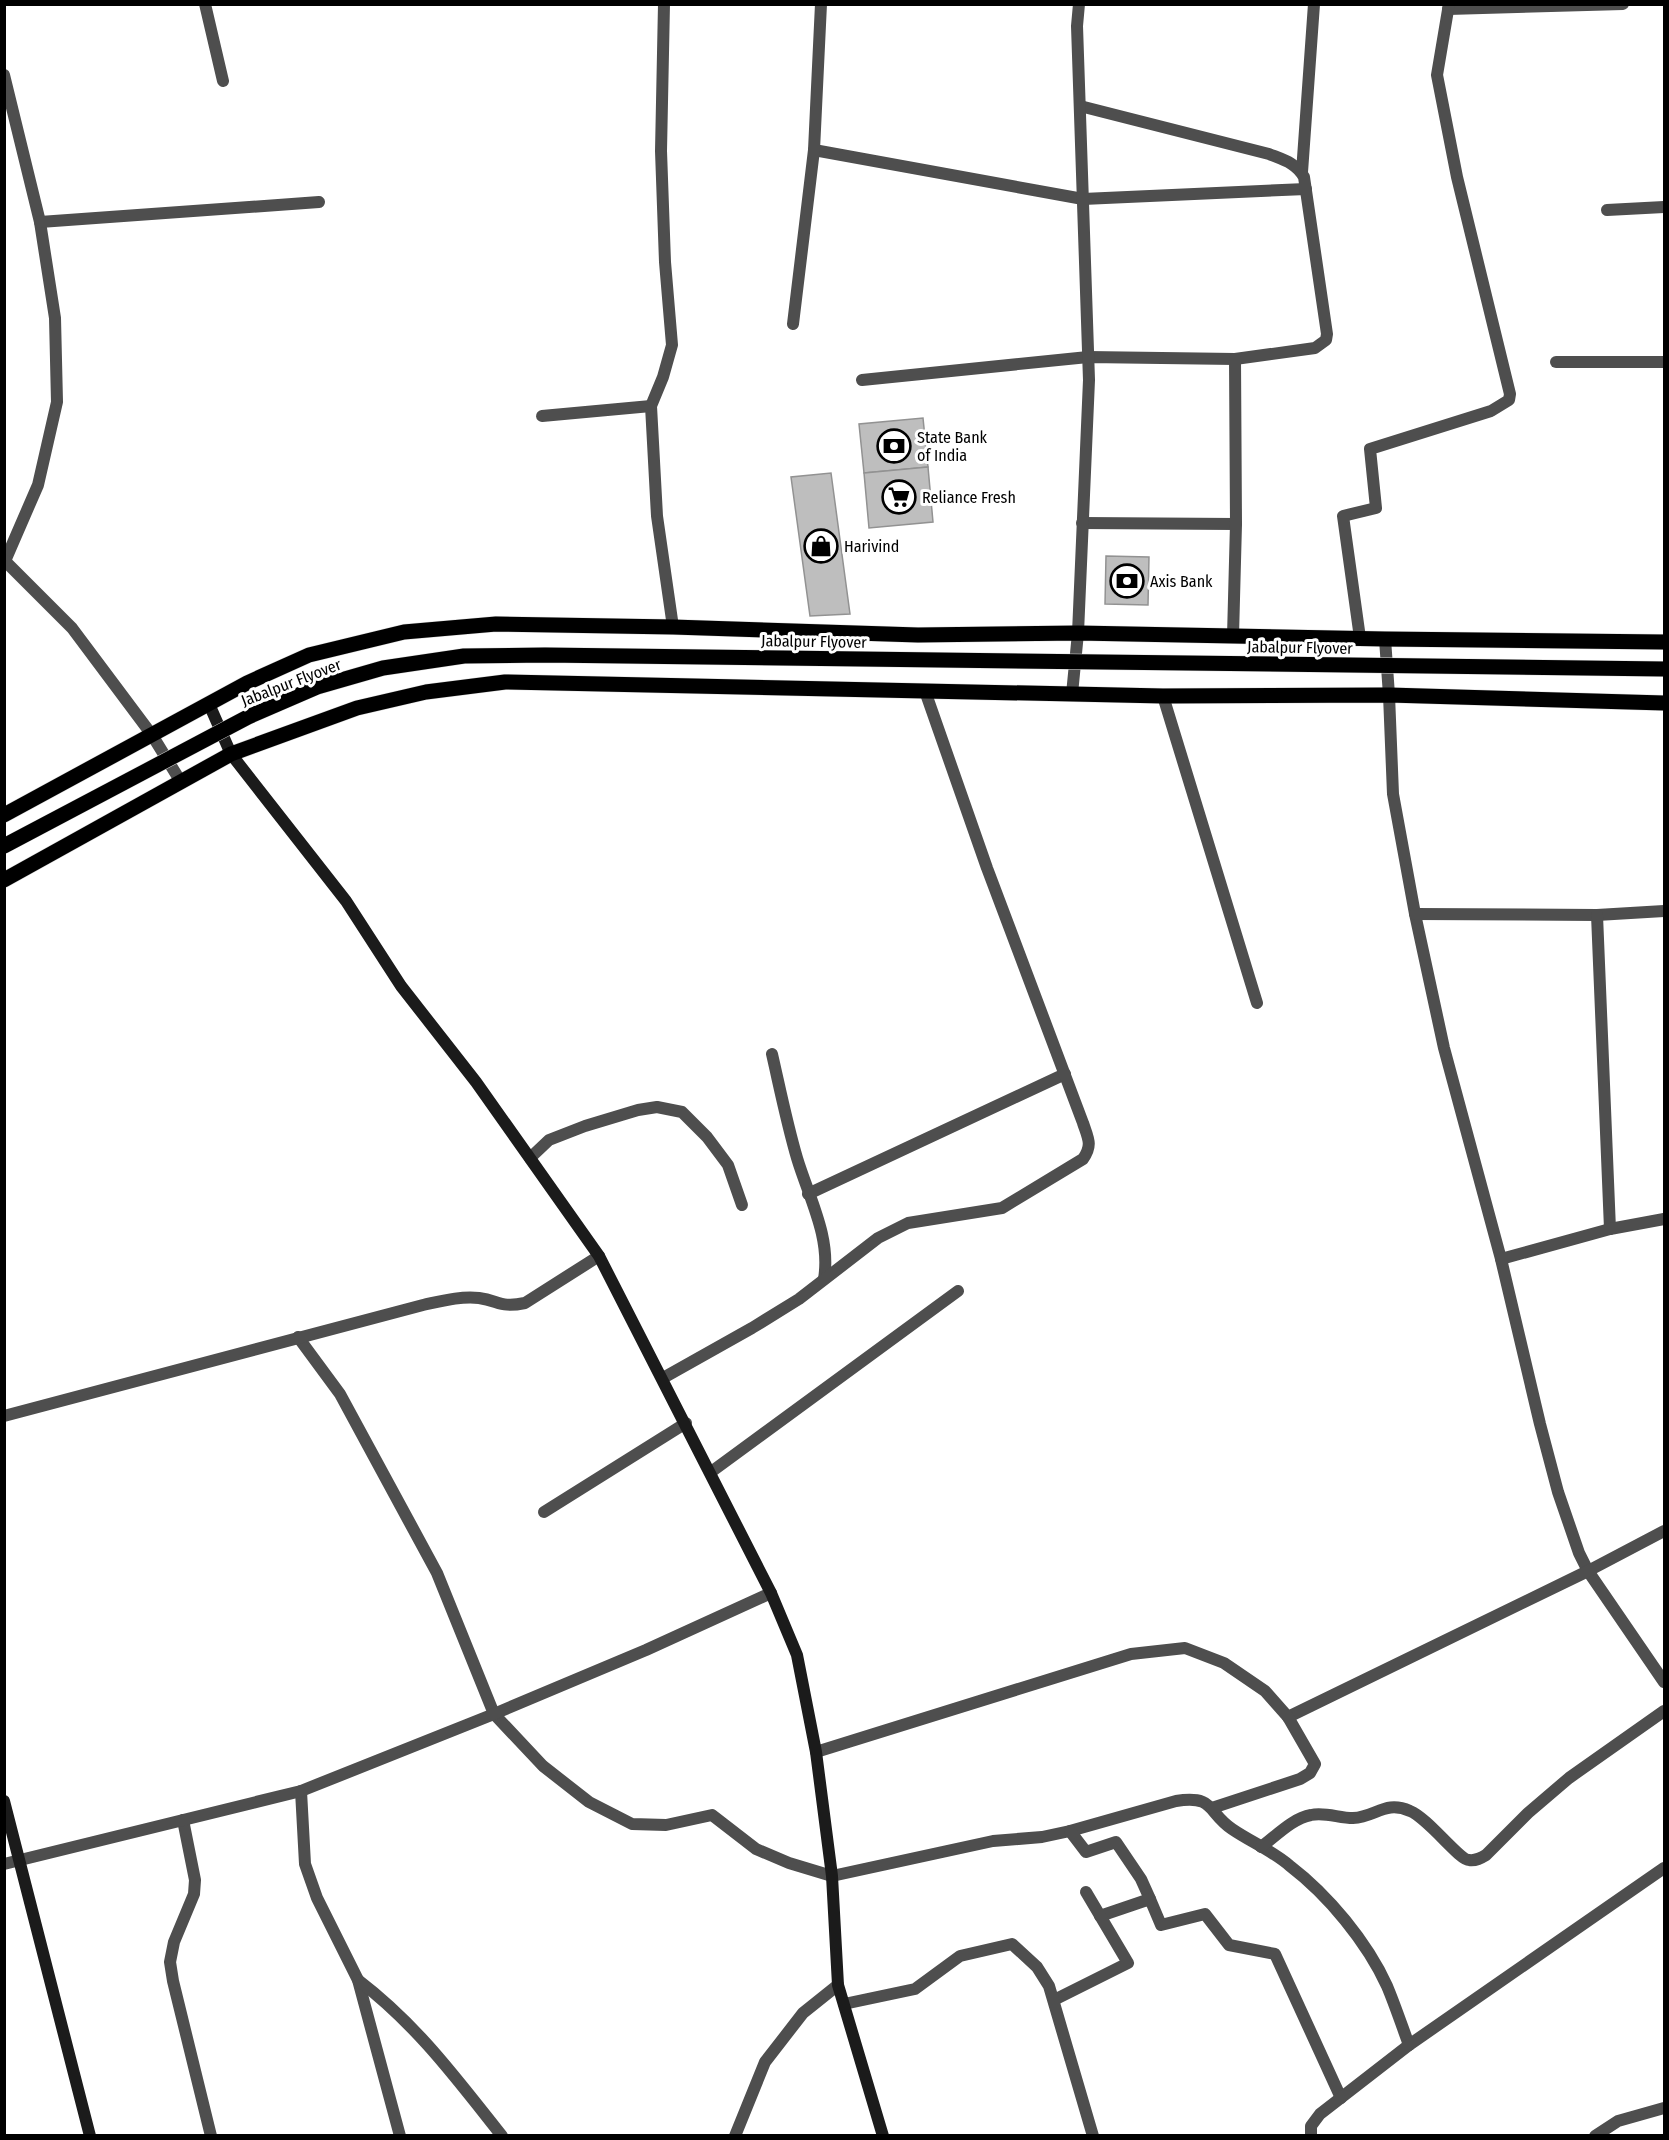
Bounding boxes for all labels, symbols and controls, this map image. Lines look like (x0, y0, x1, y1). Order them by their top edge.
bank icon: State Bank of India (876, 428, 912, 464)
place label: State Bank of India (917, 428, 988, 465)
supermarket icon: Reliance Fresh (881, 479, 917, 515)
place label: Reliance Fresh (922, 488, 1016, 507)
shop icon: Harivind (803, 528, 839, 564)
place label: Harivind (844, 537, 899, 556)
bank icon: Axis Bank (1109, 563, 1145, 599)
place label: Axis Bank (1150, 572, 1213, 591)
street label: Jabalpur Flyover (761, 631, 867, 652)
street label: Jabalpur Flyover (1247, 637, 1353, 658)
street label: Jabalpur Flyover (238, 655, 344, 710)

